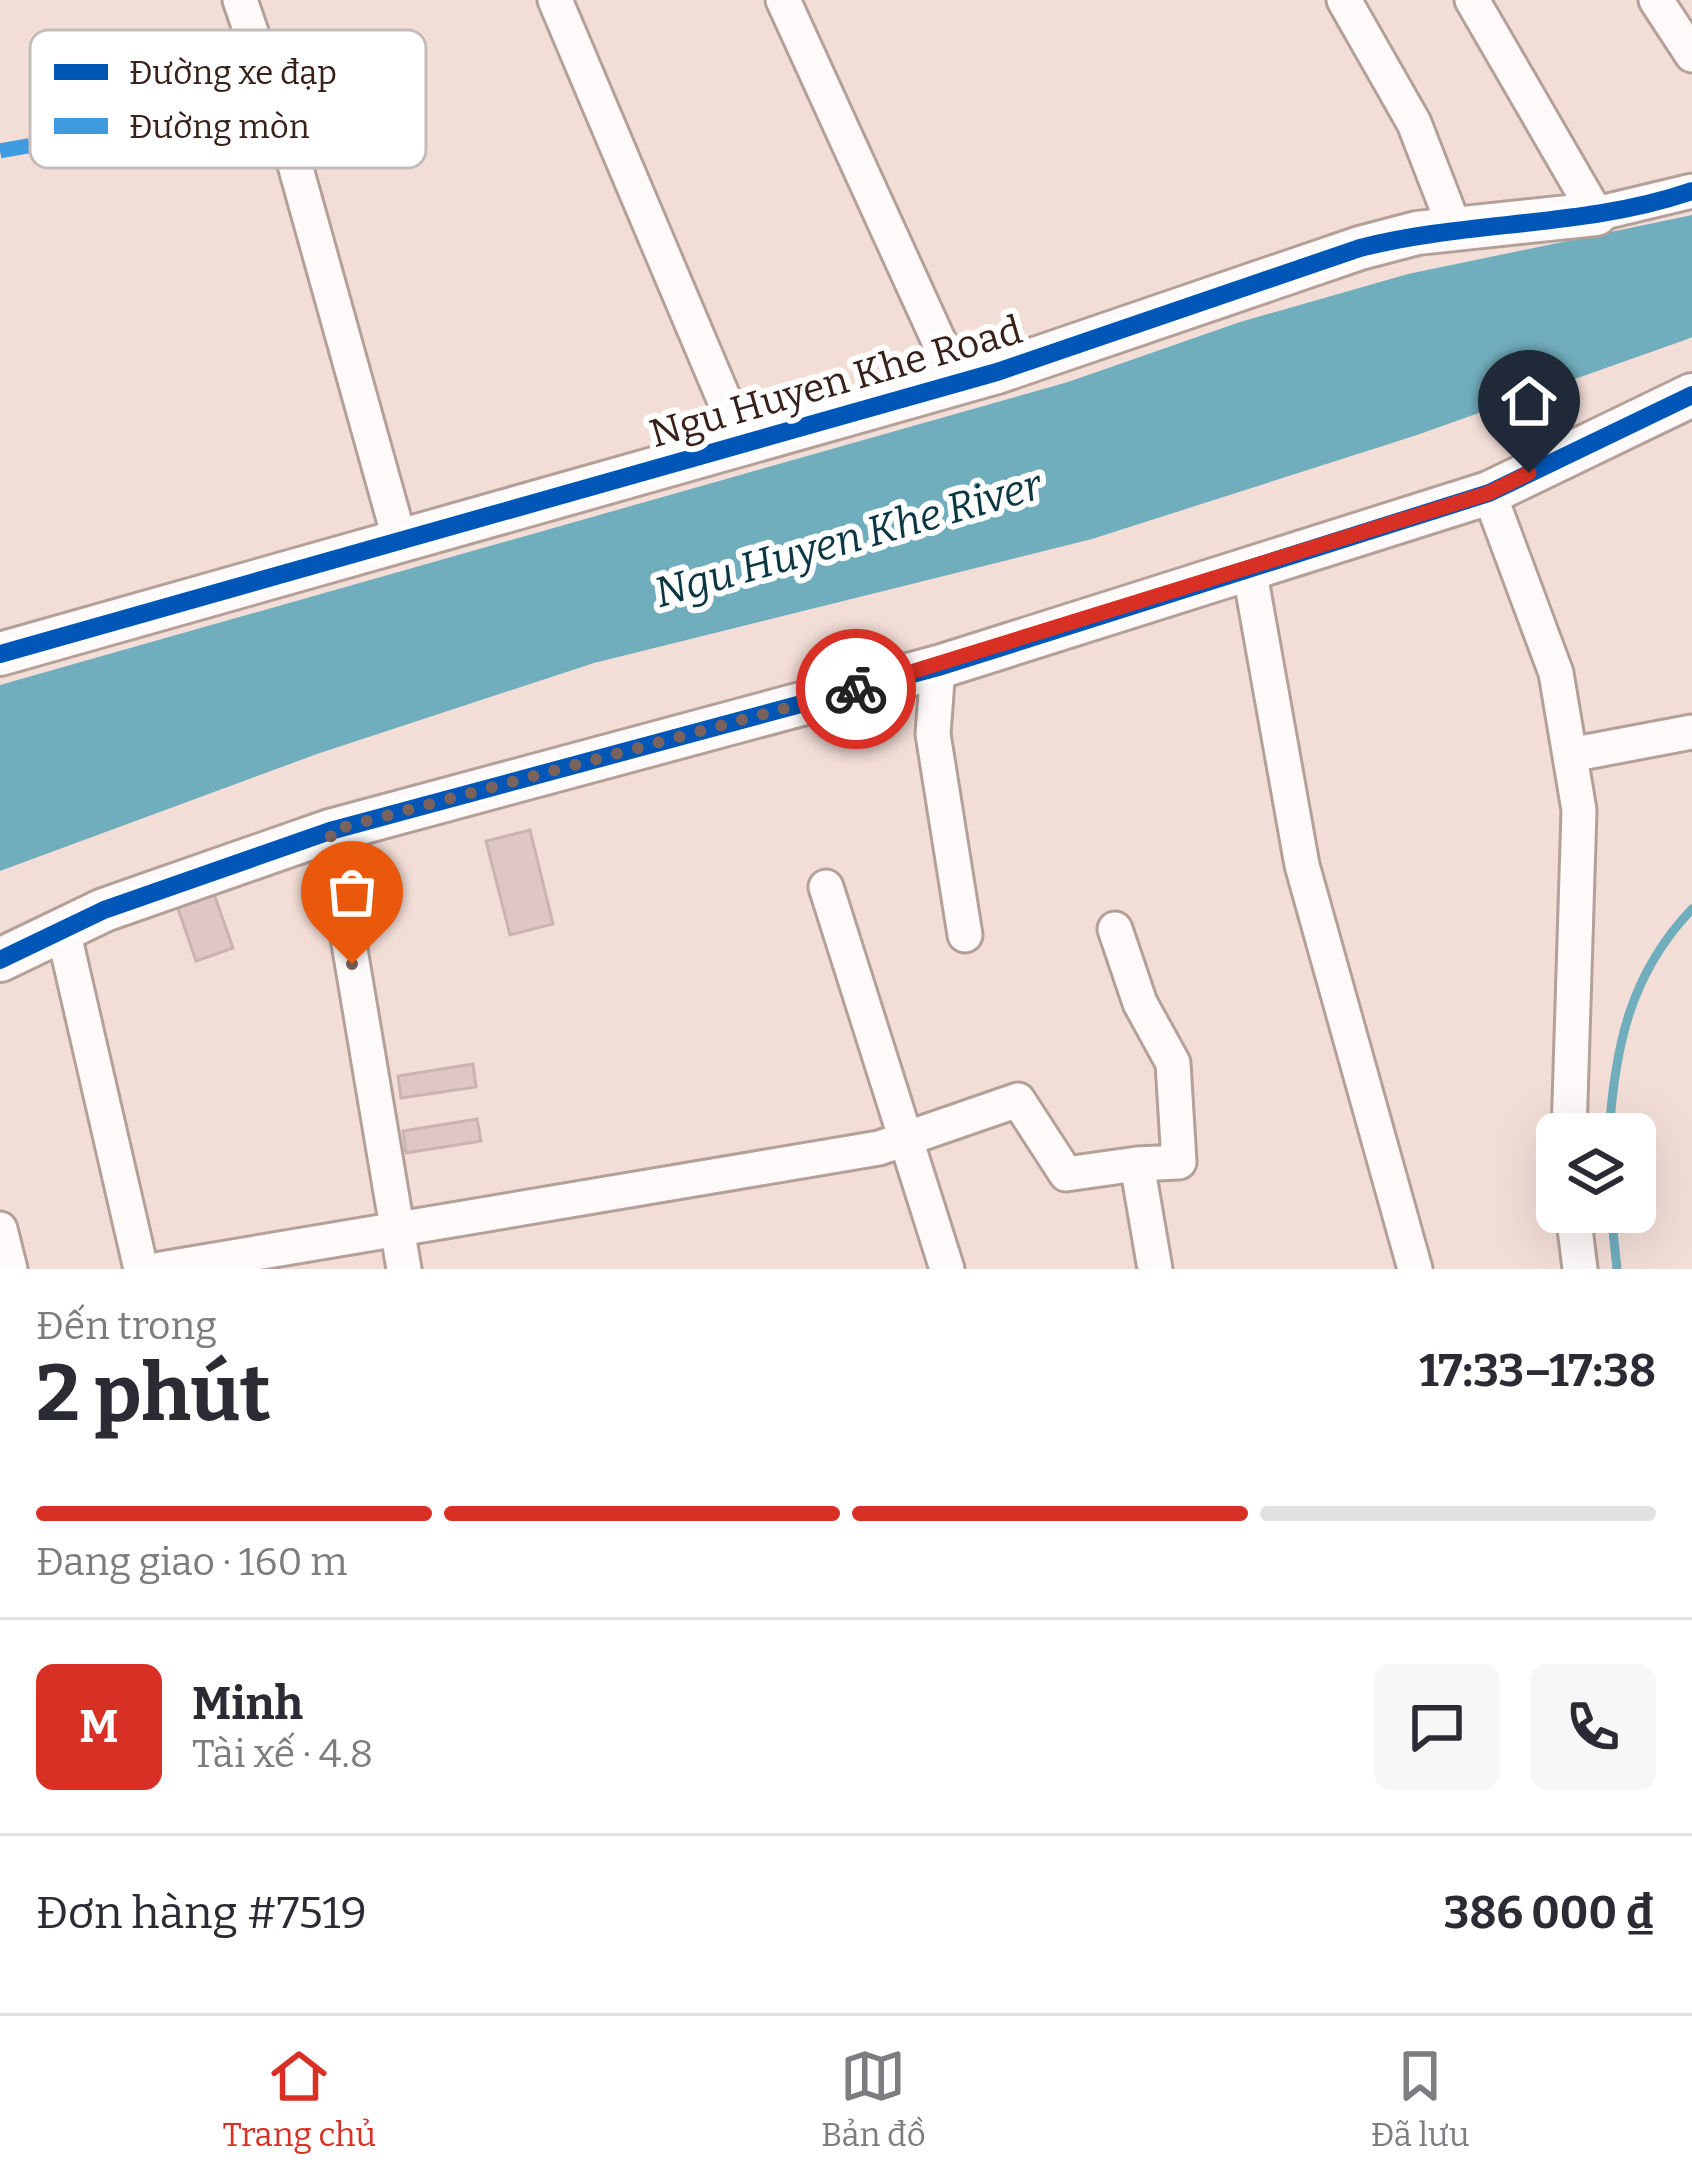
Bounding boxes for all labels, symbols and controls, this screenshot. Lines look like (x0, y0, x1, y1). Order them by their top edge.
legend (30, 30, 426, 168)
text: Đường xe đạp (129, 53, 337, 93)
text: Đường mòn (129, 107, 310, 147)
street label: Ngu Huyen Khe Road (645, 307, 1027, 457)
pin (1478, 350, 1580, 473)
icon: home (1496, 368, 1562, 434)
water label: Ngu Huyen Khe River (649, 459, 1049, 618)
courier (796, 629, 916, 749)
icon: bike (823, 656, 889, 722)
pin (301, 841, 403, 964)
icon: bag (319, 859, 385, 925)
map controls (1536, 1113, 1656, 1233)
button: layers (1536, 1113, 1656, 1233)
text: Đến trong (36, 1303, 217, 1349)
text: 17:33–17:38 (1419, 1344, 1656, 1398)
text: 2 phút (36, 1347, 271, 1441)
text: Đang giao · 160 m (36, 1539, 347, 1585)
button: chat (1374, 1664, 1500, 1790)
button: phone (1530, 1664, 1656, 1790)
text: Minh (192, 1677, 303, 1731)
text: M (79, 1700, 119, 1754)
text: Tài xế · 4.8 (192, 1731, 373, 1777)
text: Đơn hàng #7519 (36, 1886, 367, 1940)
text: 386 000 ₫ (1444, 1886, 1656, 1940)
tab: Trang chủ (223, 2043, 376, 2155)
tab: Bản đồ (821, 2043, 926, 2155)
tab: Đã lưu (1371, 2043, 1469, 2155)

